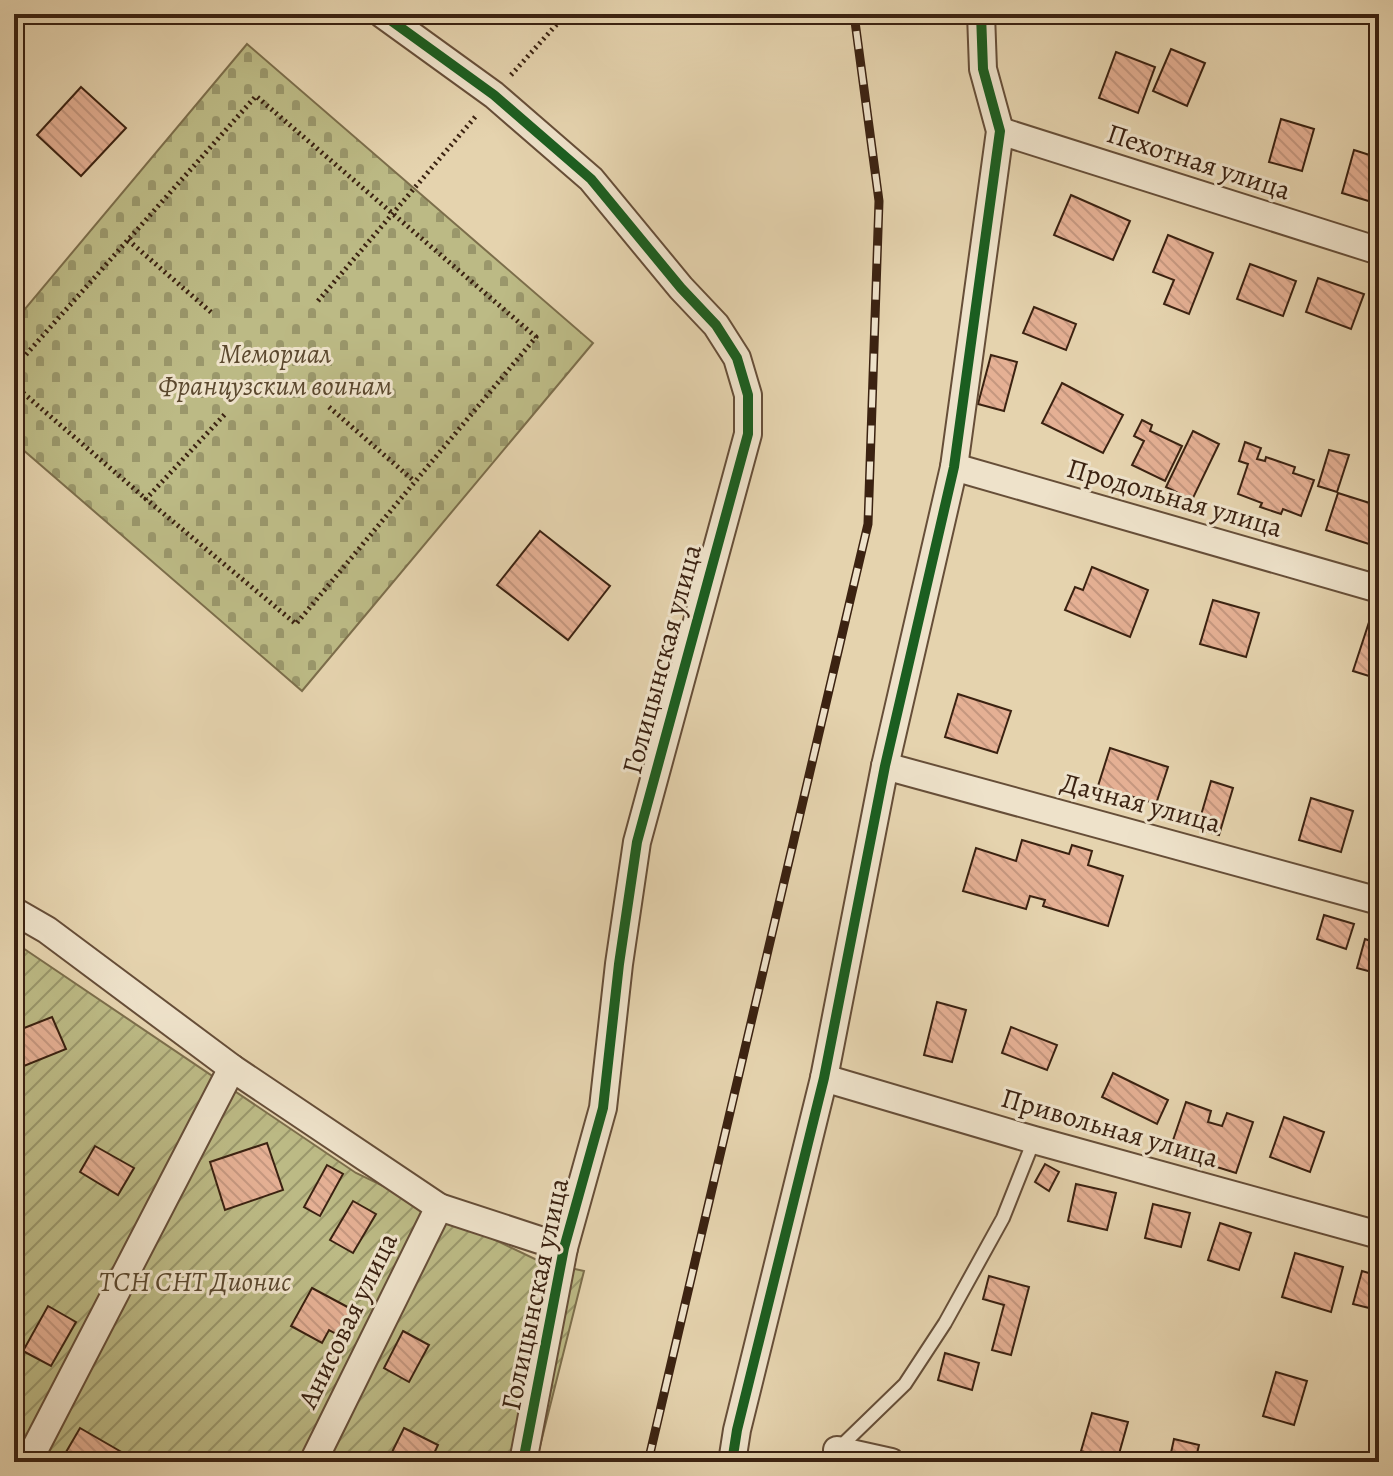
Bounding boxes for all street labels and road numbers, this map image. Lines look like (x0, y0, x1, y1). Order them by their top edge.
street label: Пехотная улица (1102, 114, 1296, 210)
street label: Продольная улица (1062, 449, 1287, 547)
street label: Голицынская улица (613, 540, 711, 778)
street label: Дачная улица (1057, 763, 1225, 843)
street label: Привольная улица (997, 1079, 1223, 1177)
street label: Голицынская улица (492, 1175, 578, 1414)
street label: Анисовая улица (288, 1226, 407, 1416)

